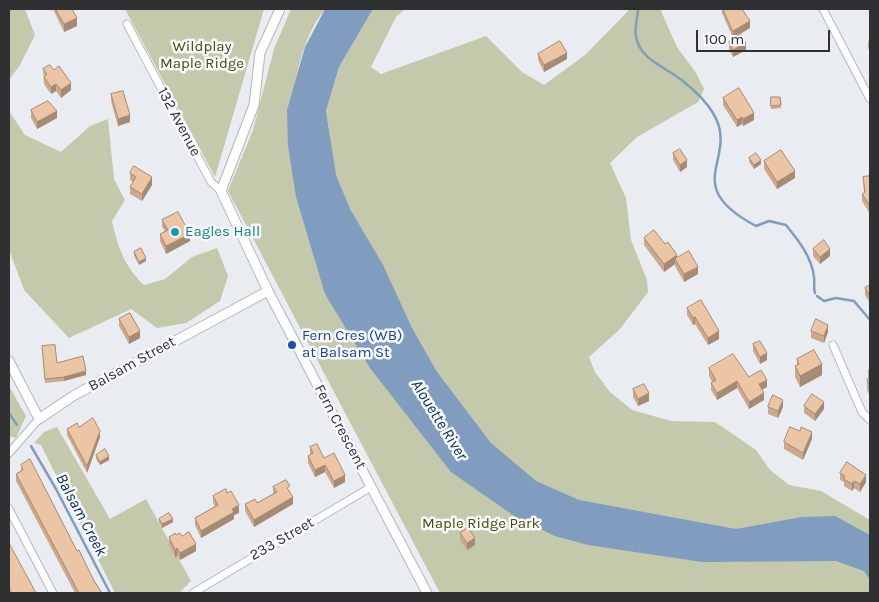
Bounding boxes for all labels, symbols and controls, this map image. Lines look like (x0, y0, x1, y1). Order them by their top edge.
scale bar (699, 20, 833, 52)
text: 100 m (704, 30, 744, 48)
park label: Wildplay Maple Ridge (160, 38, 244, 73)
street label: 132 Avenue (153, 84, 205, 160)
place label: Eagles Hall (185, 223, 260, 241)
marker: Eagles Hall (169, 226, 181, 238)
place label: Fern Cres (WB) at Balsam St (302, 327, 402, 362)
street label: Balsam Street (85, 333, 179, 395)
marker: Fern Cres (WB) at Balsam St (286, 339, 298, 351)
water label: Alouette River (407, 376, 471, 464)
street label: Fern Crescent (310, 381, 370, 473)
water label: Balsam Creek (51, 470, 111, 560)
street label: 233 Street (247, 513, 317, 565)
park label: Maple Ridge Park (422, 515, 540, 533)

